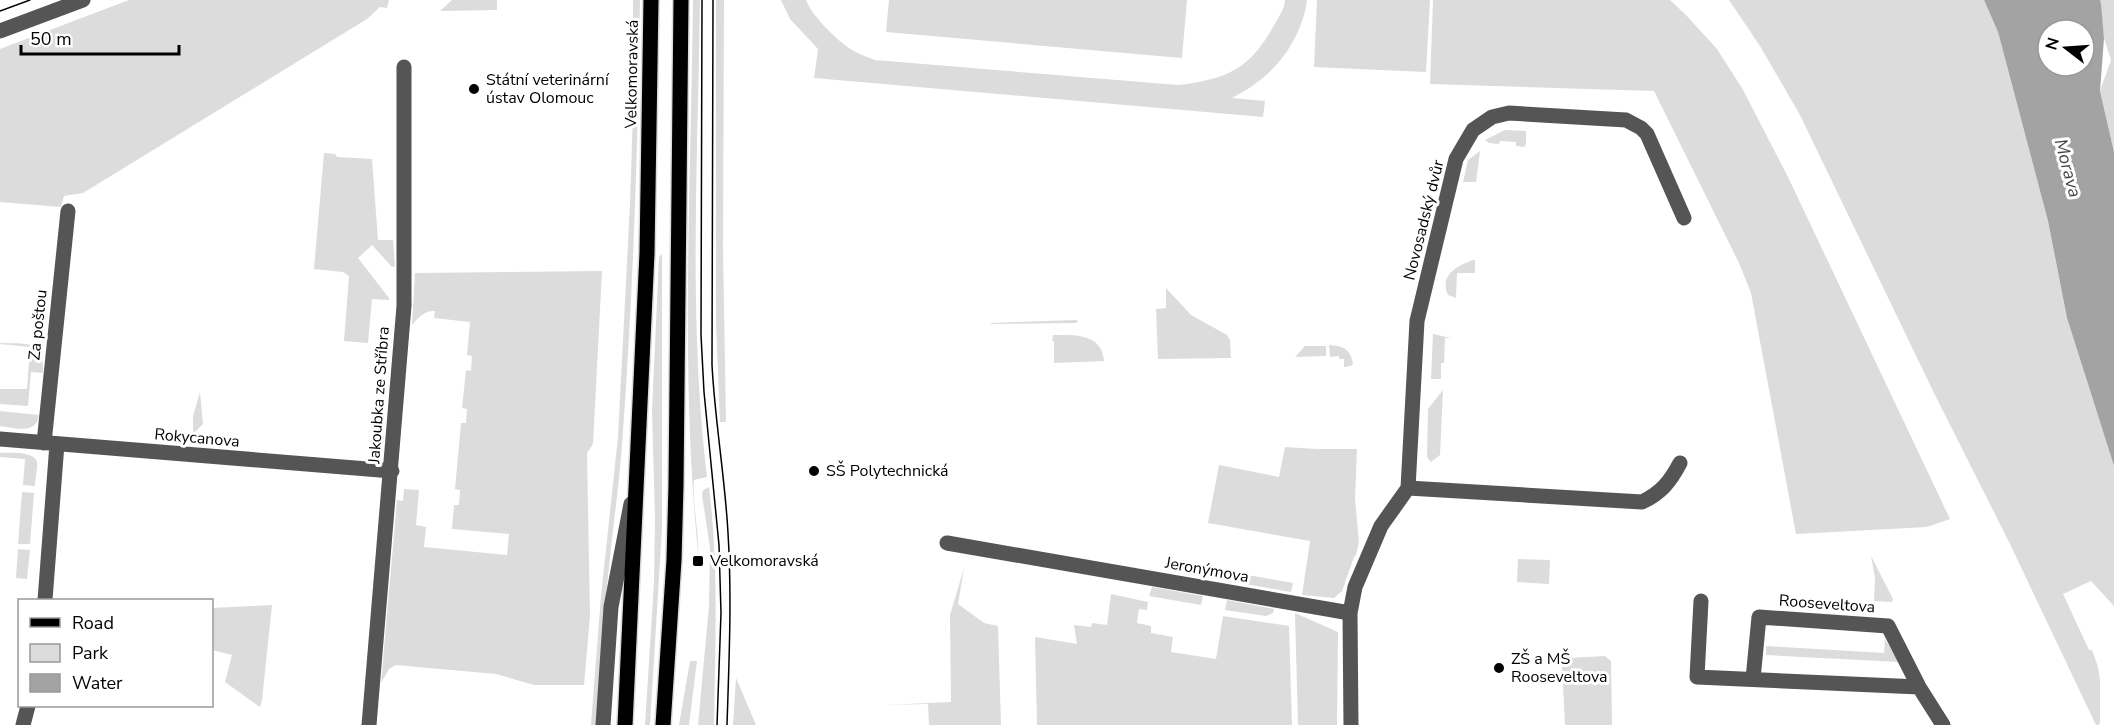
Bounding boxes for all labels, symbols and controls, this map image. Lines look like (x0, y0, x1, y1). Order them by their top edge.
scale bar (21, 18, 178, 56)
north arrow (2036, 18, 2096, 78)
street label: Velkomoravská (620, 19, 644, 130)
text: 50 m (30, 27, 72, 51)
text: N (2040, 35, 2065, 53)
place label: Státní veterinární ústav Olomouc (486, 69, 610, 109)
marker: Státní veterinární ústav Olomouc (467, 82, 481, 96)
water label: Morava (2049, 136, 2087, 200)
street label: Novosadský dvůr (1398, 157, 1450, 282)
street label: Za poštou (23, 288, 53, 362)
street label: Jakoubka ze Stříbra (363, 326, 395, 465)
street label: Rokycanova (153, 423, 241, 453)
place label: SŠ Polytechnická (826, 460, 949, 482)
marker: SŠ Polytechnická (807, 464, 821, 478)
place label: Velkomoravská (709, 550, 819, 572)
street label: Jeronýmova (1163, 552, 1251, 588)
marker: Velkomoravská (691, 554, 705, 568)
street label: Rooseveltova (1778, 590, 1876, 618)
legend (18, 599, 213, 707)
text: Road (72, 611, 114, 635)
text: Park (72, 641, 109, 665)
place label: ZŠ a MŠ Rooseveltova (1511, 648, 1608, 688)
marker: ZŠ a MŠ Rooseveltova (1492, 661, 1506, 675)
text: Water (72, 671, 123, 695)

